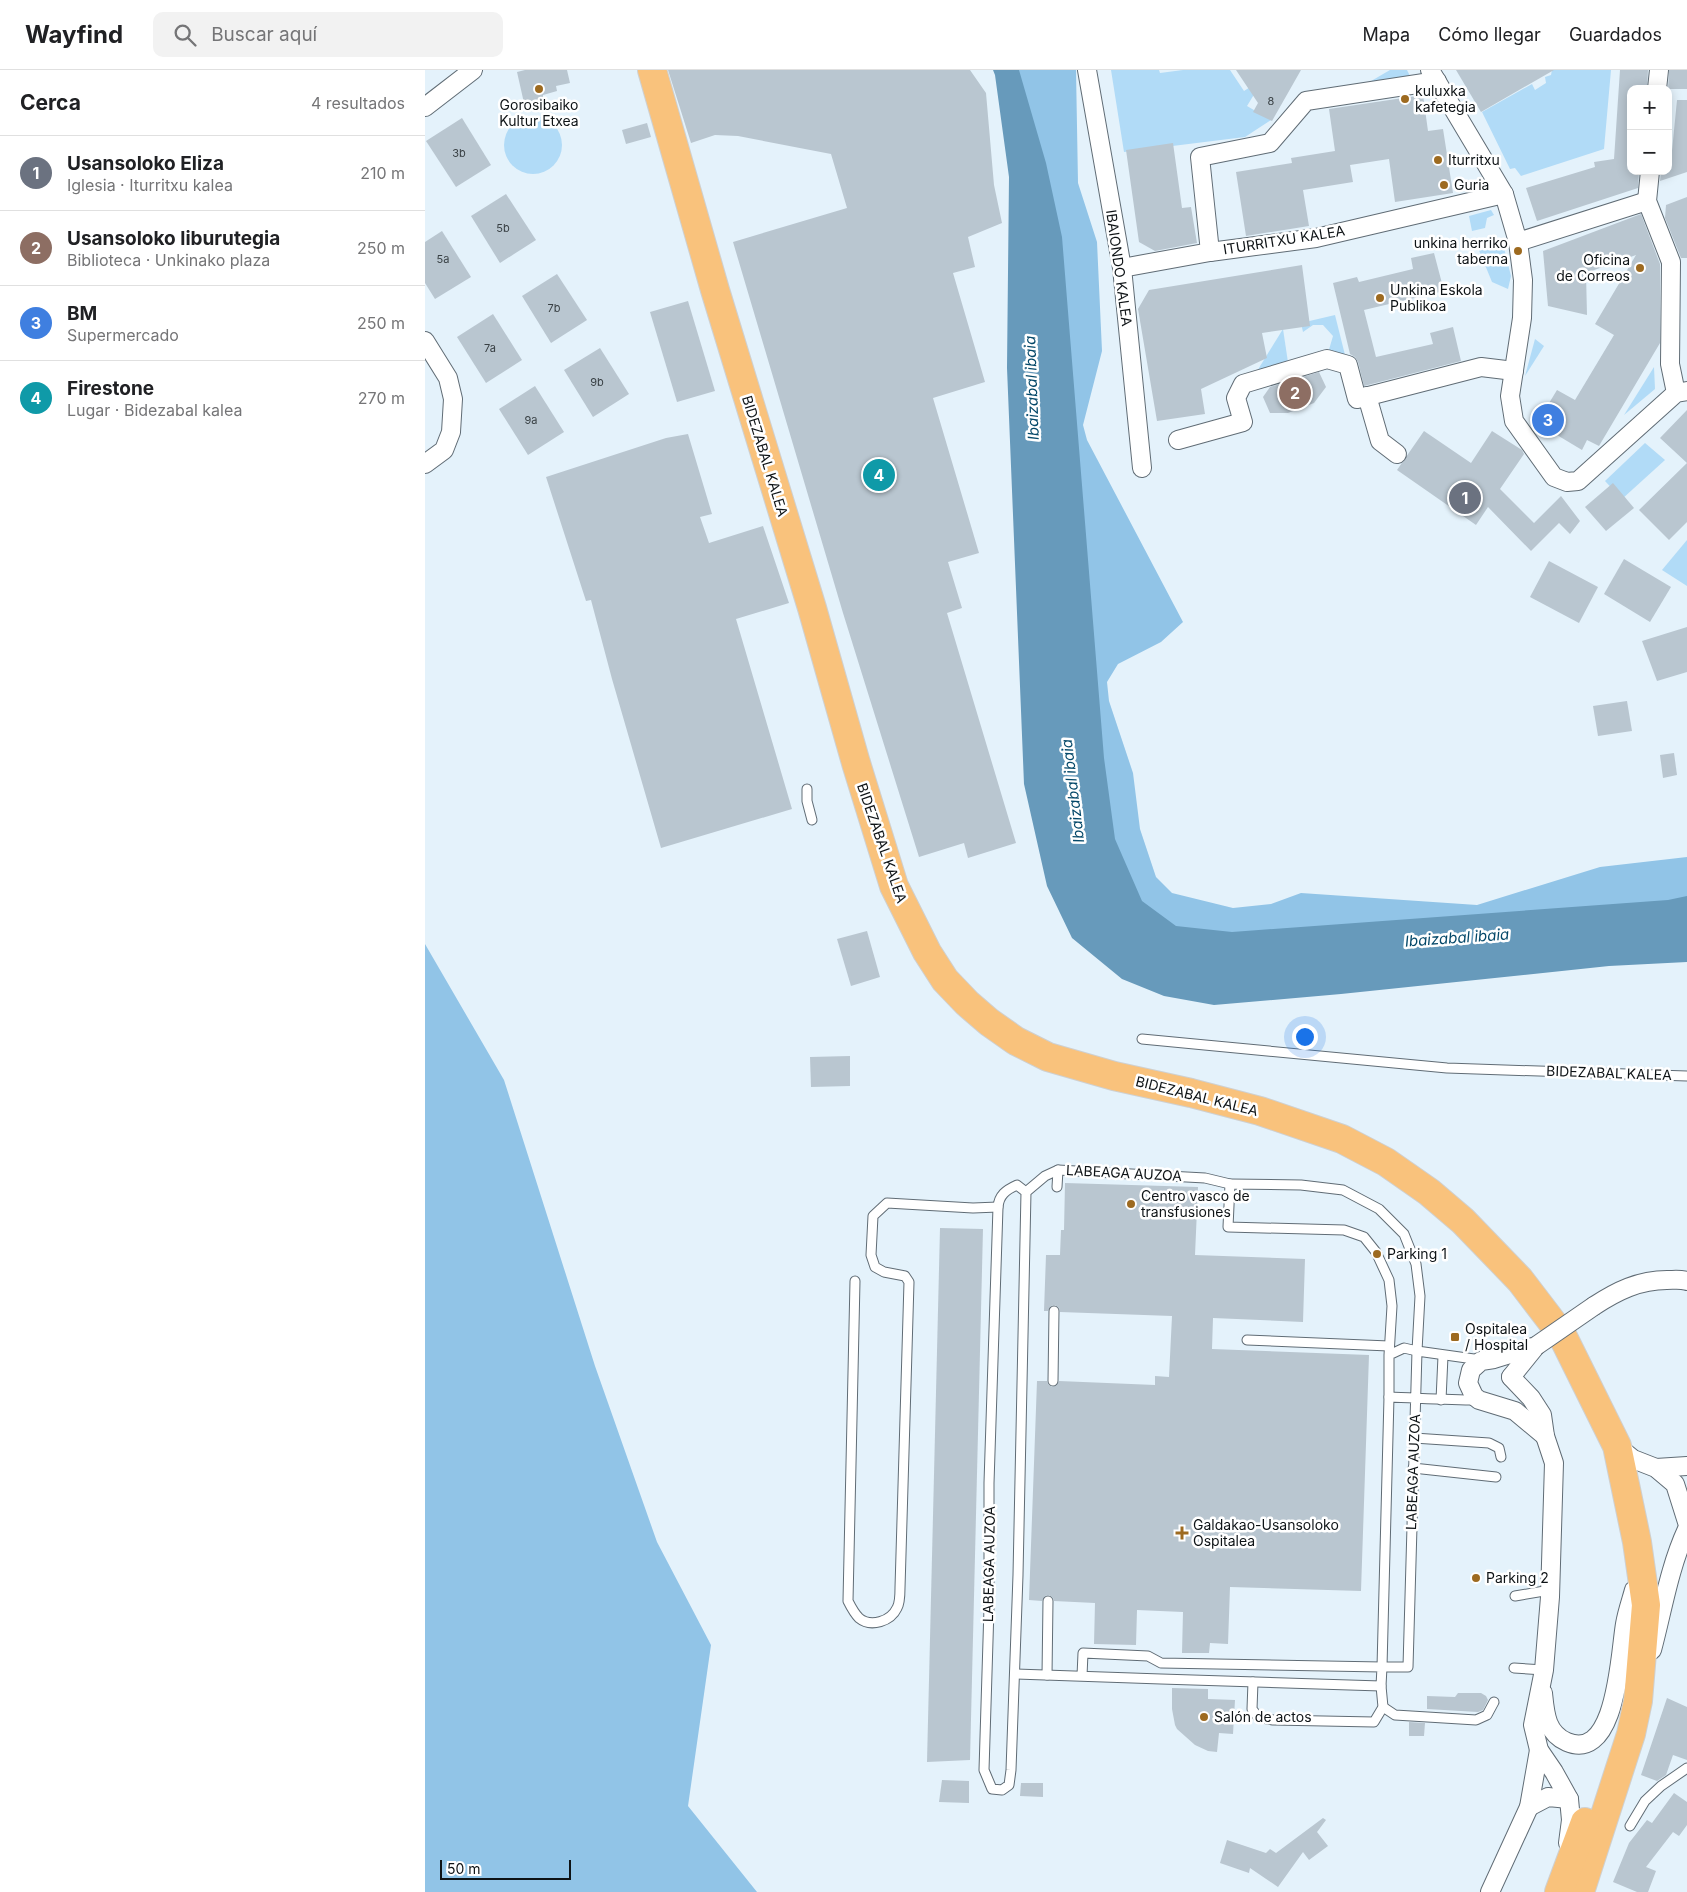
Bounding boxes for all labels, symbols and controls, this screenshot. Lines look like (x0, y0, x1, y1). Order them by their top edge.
search box (153, 12, 503, 57)
text: Wayfind (25, 20, 123, 49)
icon: search (171, 21, 199, 49)
text: Buscar aquí (211, 23, 317, 46)
text: Mapa (1363, 24, 1410, 45)
text: Cómo llegar (1438, 24, 1541, 45)
text: Guardados (1569, 24, 1662, 45)
place label: kuluxka kafetegia (1415, 82, 1476, 115)
marker: Gorosibaiko Kultur Etxea (533, 83, 545, 95)
map controls (1627, 85, 1672, 175)
button: + (1627, 85, 1672, 130)
text: Cerca (20, 90, 81, 115)
text: 4 resultados (311, 93, 405, 113)
marker: kuluxka kafetegia (1399, 93, 1411, 105)
house number: 8 (1268, 94, 1275, 108)
place label: Gorosibaiko Kultur Etxea (499, 96, 579, 129)
button: − (1627, 130, 1672, 175)
house number: 3b (452, 146, 466, 160)
place label: Iturritxu (1448, 151, 1500, 168)
text: Usansoloko Eliza (67, 152, 224, 175)
marker: Iturritxu (1432, 154, 1444, 166)
text: 1 (33, 163, 39, 183)
text: 210 m (360, 163, 405, 183)
text: Iglesia · Iturritxu kalea (67, 175, 233, 195)
place label: Guria (1454, 176, 1489, 193)
marker: Guria (1438, 179, 1450, 191)
street label: IBAIONDO KALEA (1103, 209, 1136, 328)
house number: 5b (496, 221, 510, 235)
street label: ITURRITXU KALEA (1222, 221, 1346, 258)
text: Usansoloko liburutegia (67, 227, 280, 250)
place label: unkina herriko taberna (1414, 234, 1508, 267)
text: 2 (31, 238, 41, 258)
text: 250 m (357, 238, 405, 258)
marker: unkina herriko taberna (1512, 245, 1524, 257)
text: Biblioteca · Unkinako plaza (67, 250, 270, 270)
place label: Oficina de Correos (1556, 251, 1630, 284)
house number: 5a (437, 252, 449, 266)
marker: Oficina de Correos (1634, 262, 1646, 274)
place label: Unkina Eskola Publikoa (1390, 281, 1483, 314)
marker: Unkina Eskola Publikoa (1374, 292, 1386, 304)
house number: 7b (548, 301, 561, 315)
text: BM (67, 302, 97, 325)
text: 3 (31, 313, 41, 333)
text: 250 m (357, 313, 405, 333)
text: Supermercado (67, 325, 179, 345)
water label: Ibaizabal ibaia (1020, 335, 1043, 441)
house number: 7a (484, 341, 496, 355)
pin: 2 (1279, 374, 1311, 412)
house number: 9b (590, 375, 604, 389)
text: Firestone (67, 377, 154, 400)
text: 4 (31, 388, 41, 408)
text: 270 m (358, 388, 405, 408)
street label: BIDEZABAL KALEA (739, 393, 792, 519)
text: Lugar · Bidezabal kalea (67, 400, 242, 420)
pin: 3 (1532, 401, 1564, 439)
house number: 9a (525, 413, 538, 427)
pin: 4 (863, 456, 895, 494)
pin: 1 (1449, 479, 1481, 517)
water label: Ibaizabal ibaia (1057, 738, 1088, 844)
street label: BIDEZABAL KALEA (854, 781, 911, 905)
water label: Ibaizabal ibaia (1404, 924, 1510, 951)
your location (1292, 1024, 1318, 1050)
street label: BIDEZABAL KALEA (1546, 1062, 1672, 1083)
street label: BIDEZABAL KALEA (1134, 1072, 1260, 1119)
street label: LABEAGA AUZOA (1066, 1161, 1183, 1184)
place label: Centro vasco de transfusiones (1141, 1187, 1250, 1220)
marker: Centro vasco de transfusiones (1125, 1198, 1137, 1210)
place label: Parking 1 (1387, 1245, 1447, 1262)
marker: Parking 1 (1371, 1248, 1383, 1260)
place label: Ospitalea / Hospital (1465, 1320, 1528, 1353)
marker: Ospitalea / Hospital (1449, 1331, 1461, 1343)
street label: LABEAGA AUZOA (1402, 1413, 1423, 1530)
street label: LABEAGA AUZOA (979, 1505, 998, 1622)
place label: Galdakao-Usansoloko Ospitalea (1193, 1516, 1339, 1549)
marker: Galdakao-Usansoloko Ospitalea (1175, 1526, 1189, 1540)
place label: Parking 2 (1486, 1569, 1549, 1586)
marker: Parking 2 (1470, 1572, 1482, 1584)
place label: Salón de actos (1214, 1708, 1312, 1725)
marker: Salón de actos (1198, 1711, 1210, 1723)
scale bar (440, 1857, 571, 1880)
text: 50 m (447, 1860, 481, 1877)

